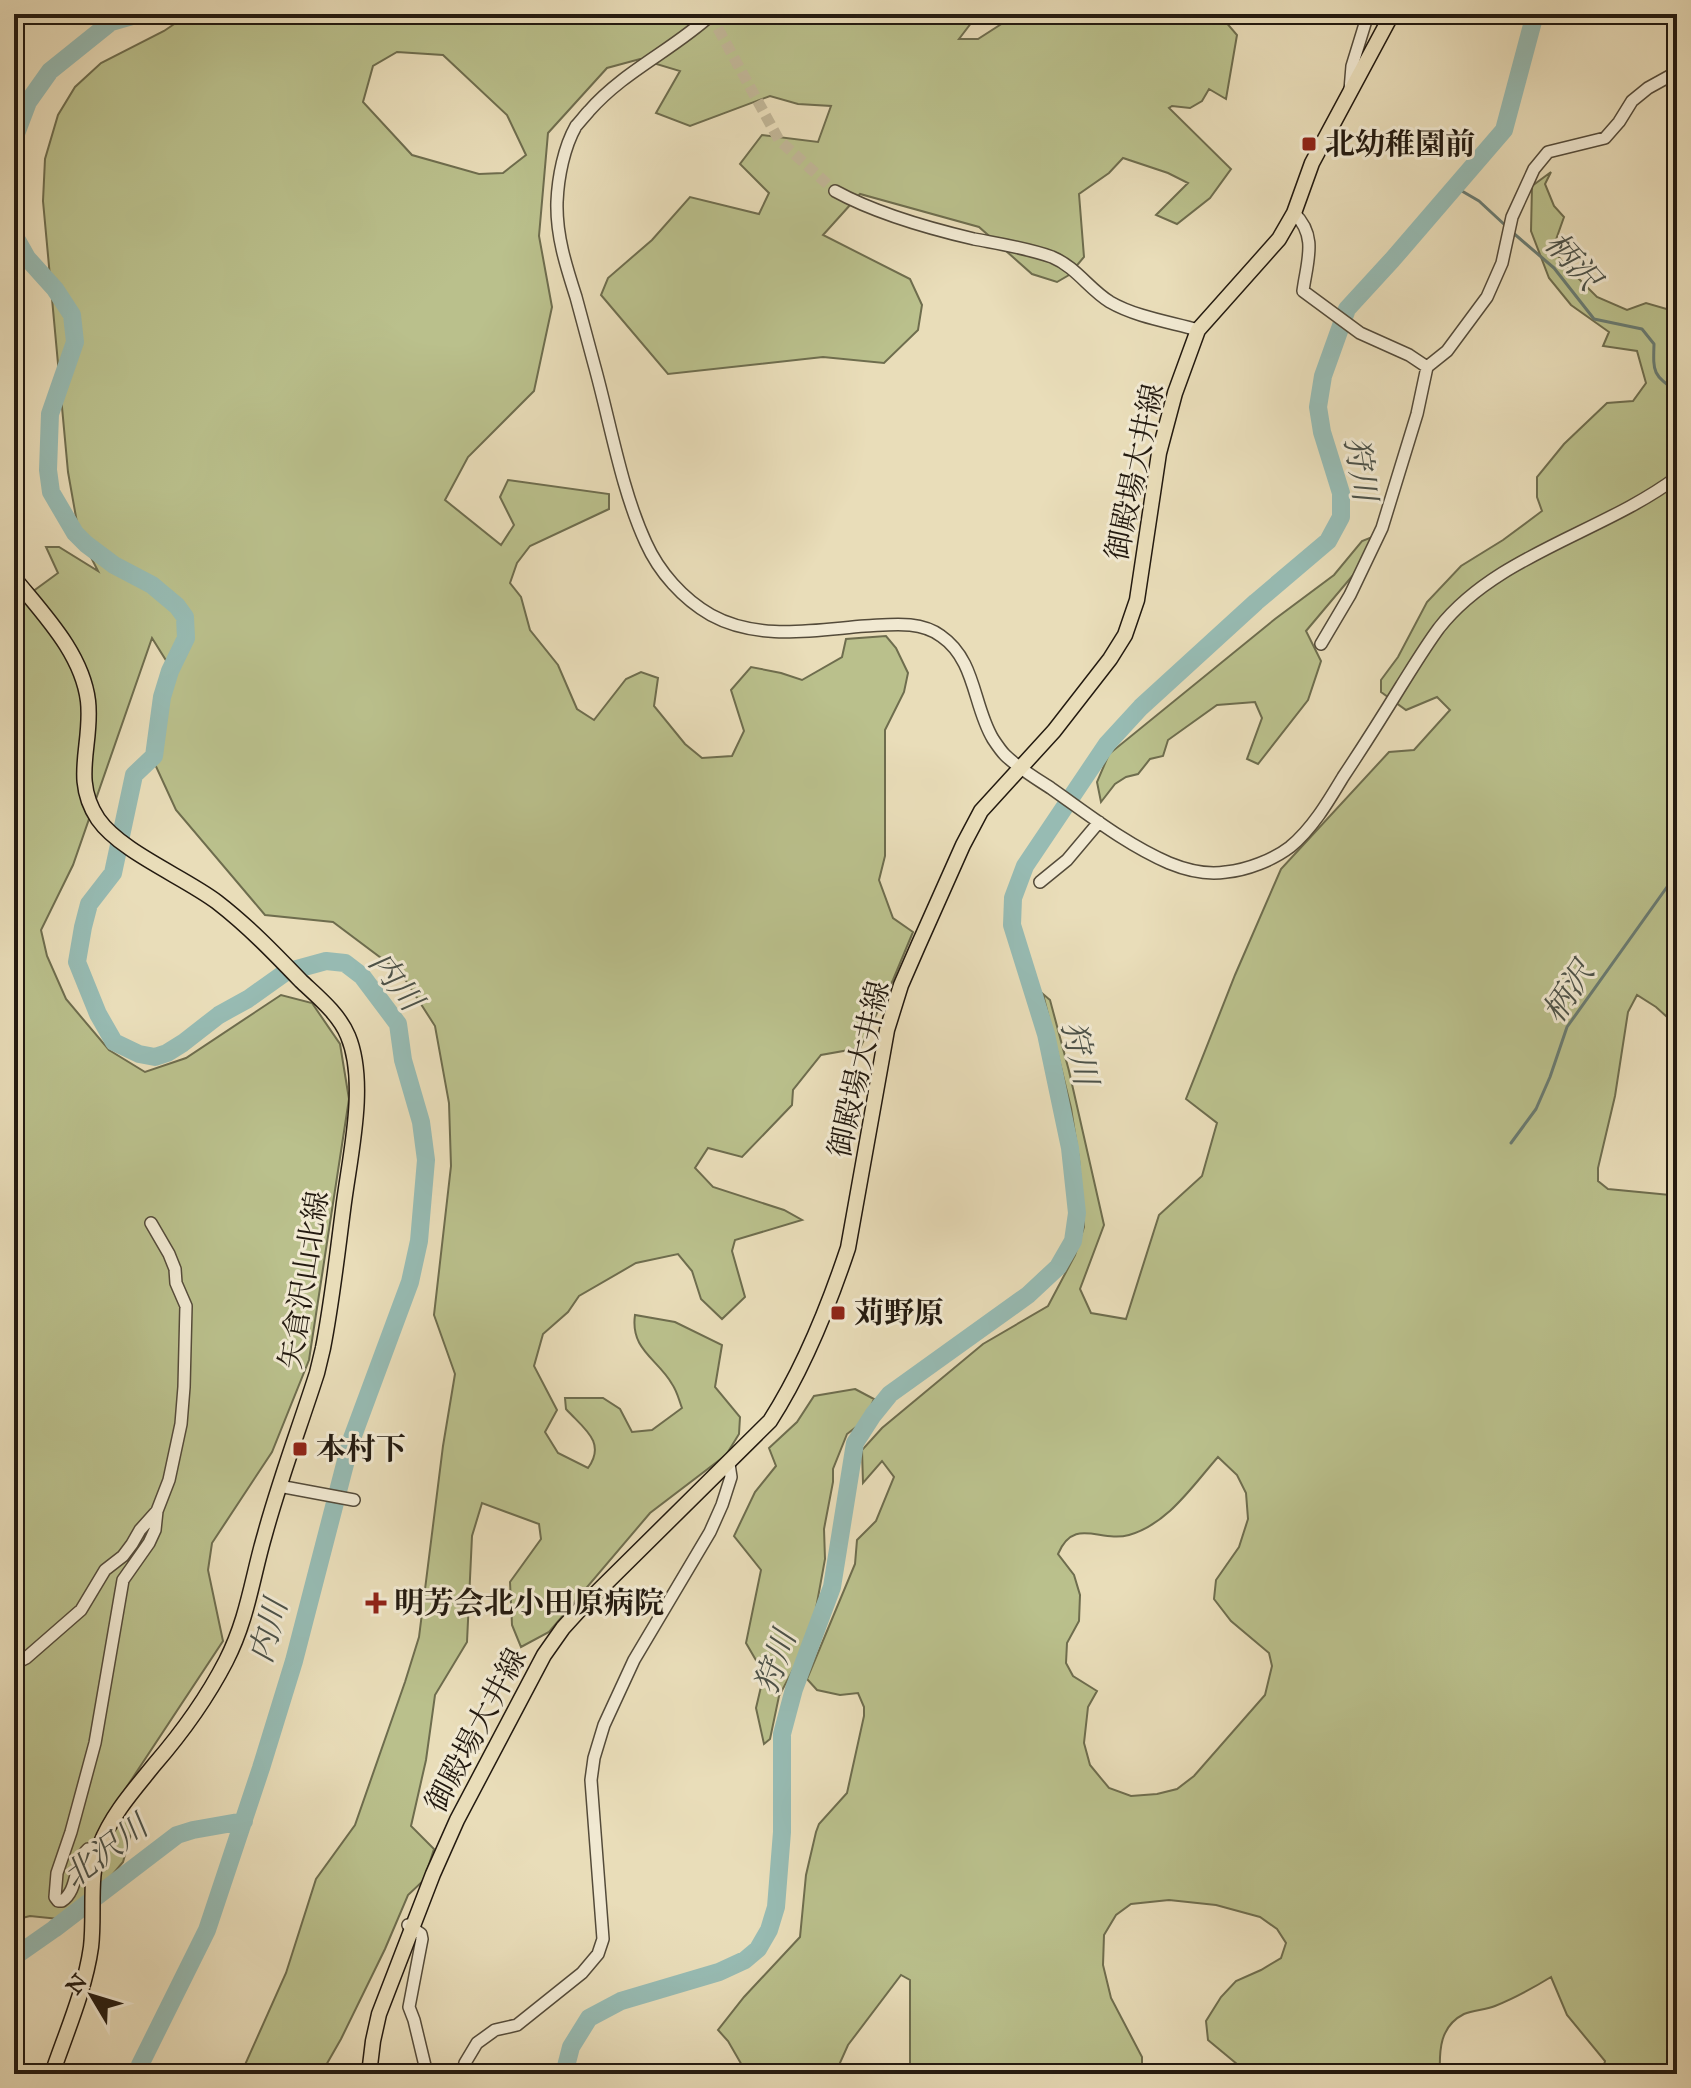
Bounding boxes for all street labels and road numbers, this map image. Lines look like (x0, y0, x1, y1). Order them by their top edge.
street label: 御殿場大井線 (1099, 380, 1171, 564)
street label: 御殿場大井線 (821, 977, 897, 1161)
street label: 矢倉沢山北線 (272, 1188, 336, 1372)
street label: 御殿場大井線 (418, 1642, 534, 1818)

